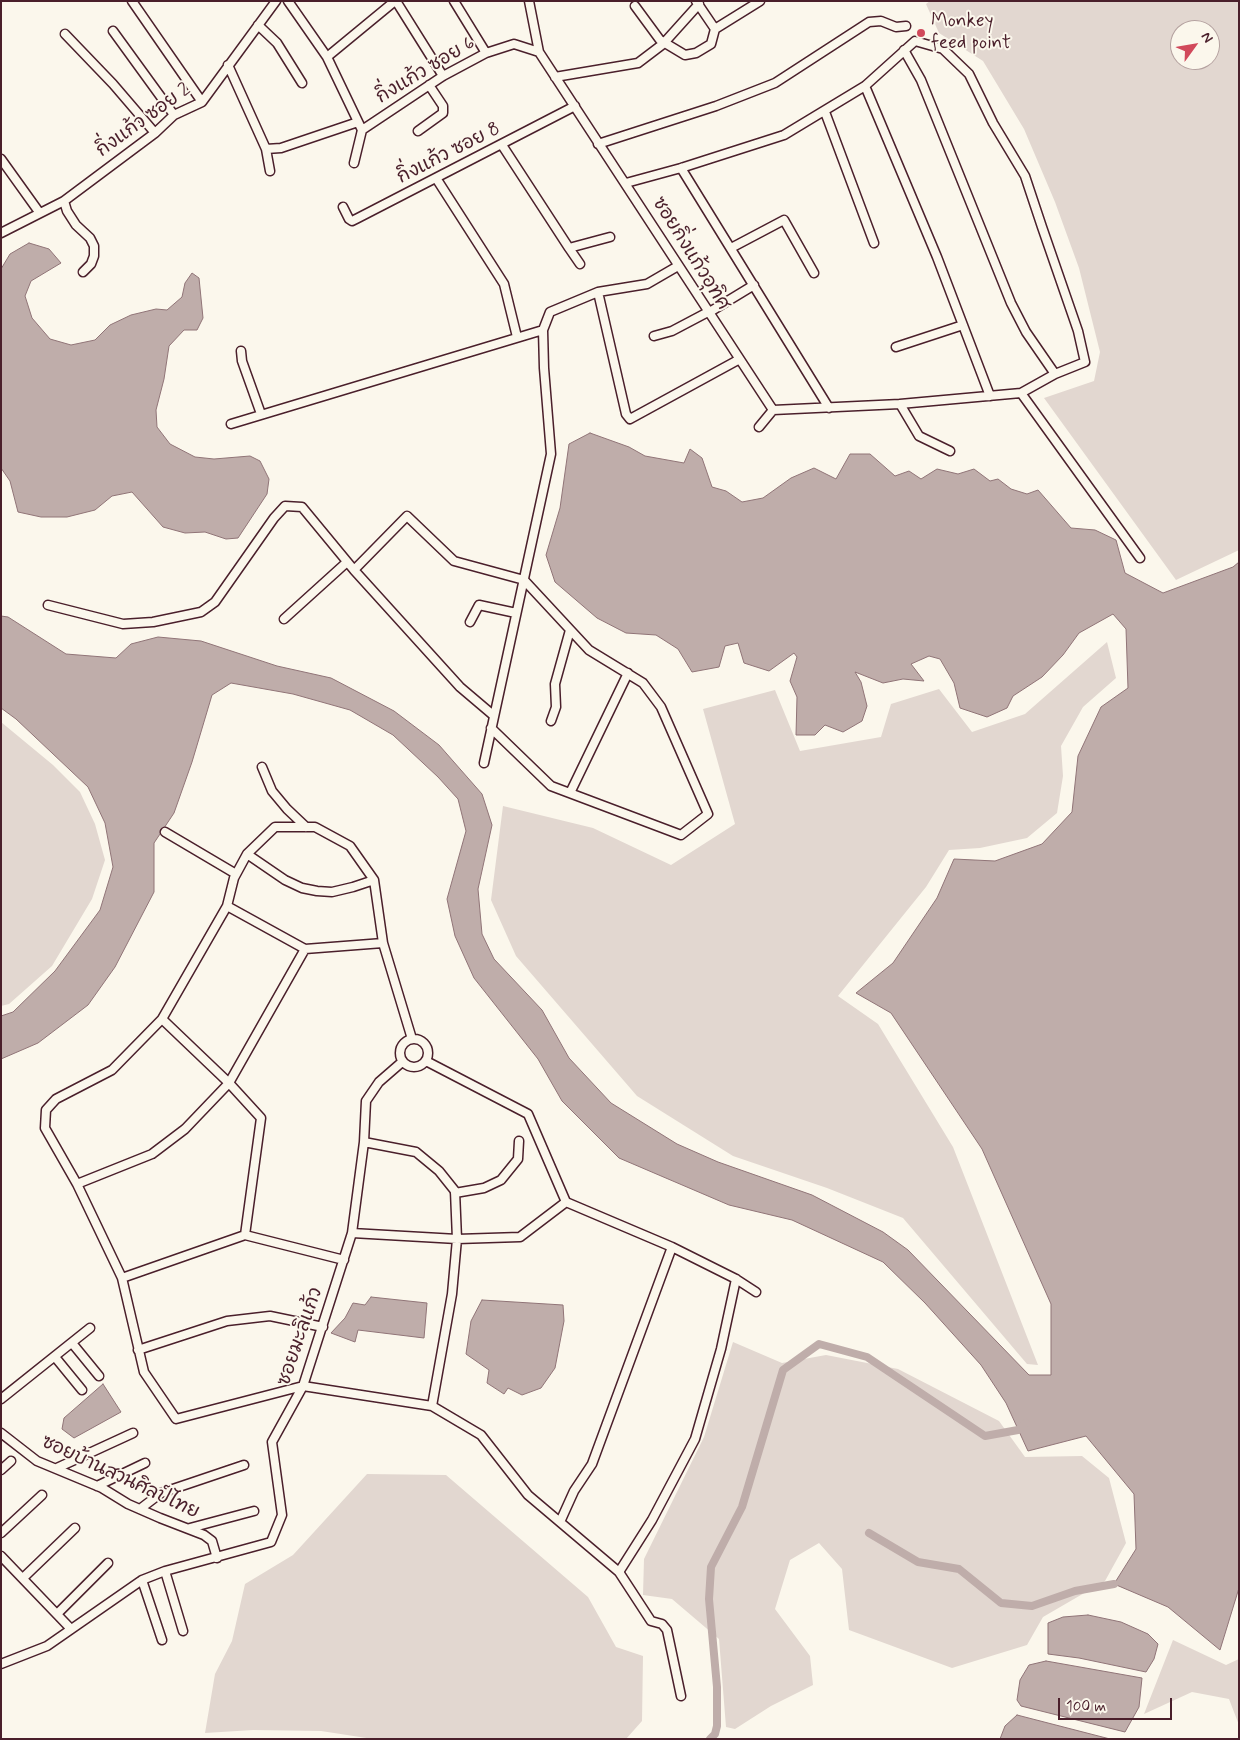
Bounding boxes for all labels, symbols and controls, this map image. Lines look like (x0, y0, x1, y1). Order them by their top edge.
place label: Monkey feed point (931, 11, 1011, 55)
north arrow (1170, 20, 1220, 70)
marker: Monkey feed point (915, 27, 927, 39)
text: N (1197, 29, 1217, 46)
street label: กิ่งแก้ว ซอย 6 (372, 32, 480, 110)
street label: กิ่งแก้ว ซอย 2 (92, 79, 196, 163)
street label: กิ่งแก้ว ซอย 8 (394, 118, 504, 190)
street label: ซอยกิ่งแก้วอุทิศ (646, 193, 734, 315)
street label: ซอยมะลิแก้ว (274, 1285, 328, 1389)
street label: ซอยบ้านสวนศิลป์ไทย (37, 1431, 203, 1525)
scale bar (1060, 1688, 1174, 1720)
text: 100 m (1066, 1697, 1106, 1717)

